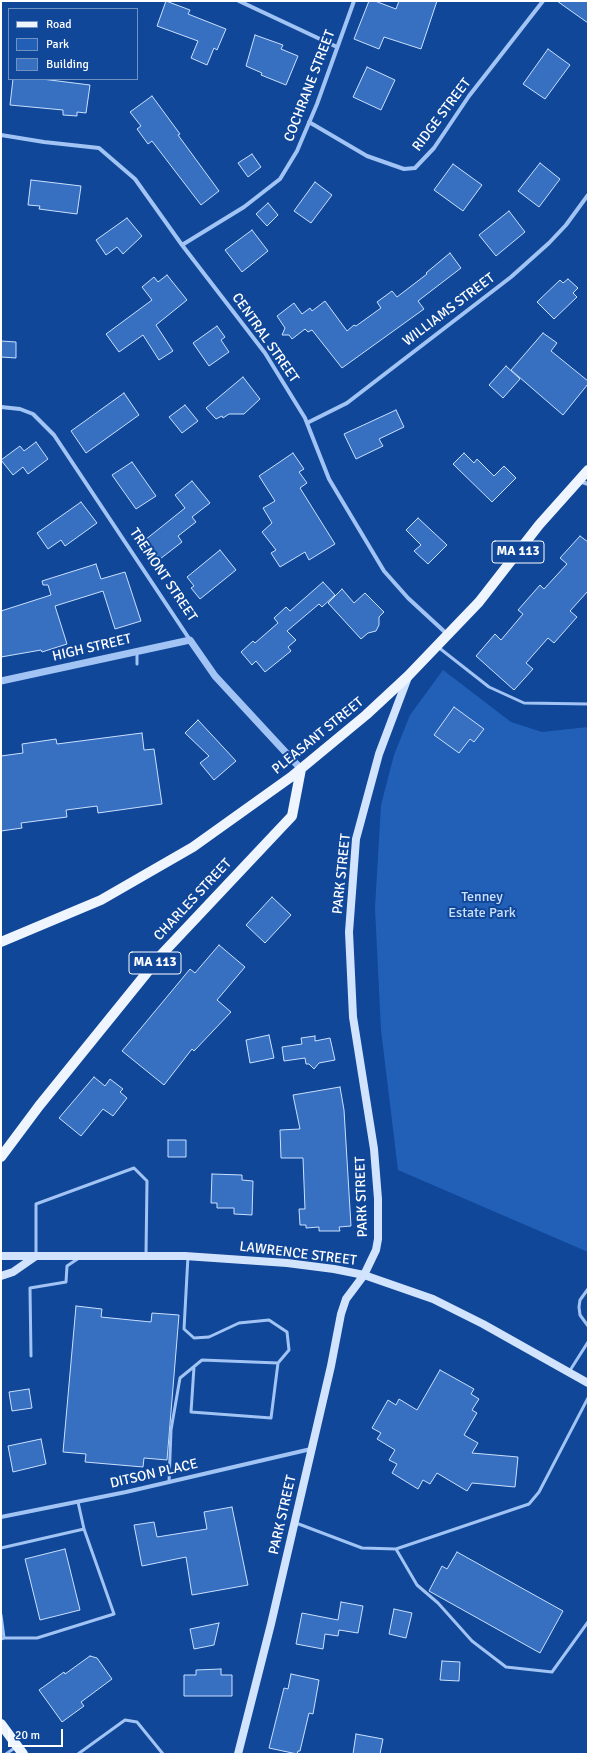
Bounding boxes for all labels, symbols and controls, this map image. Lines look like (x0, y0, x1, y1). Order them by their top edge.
legend (8, 8, 138, 80)
text: Road (46, 17, 72, 32)
street label: COCHRANE STREET (281, 28, 339, 144)
text: Park (46, 37, 69, 52)
text: Building (46, 57, 89, 72)
street label: RIDGE STREET (409, 75, 475, 155)
street label: WILLIAMS STREET (400, 270, 498, 350)
street label: CENTRAL STREET (228, 290, 302, 386)
street label: TREMONT STREET (126, 525, 200, 625)
road number: MA 113 (492, 541, 544, 563)
street label: HIGH STREET (51, 631, 133, 665)
street label: PLEASANT STREET (269, 694, 367, 778)
street label: PARK STREET (329, 833, 355, 915)
street label: CHARLES STREET (151, 855, 235, 945)
park label: Tenney Estate Park (448, 889, 516, 922)
road number: MA 113 (129, 952, 181, 974)
street label: PARK STREET (352, 1156, 372, 1238)
street label: LAWRENCE STREET (238, 1238, 358, 1270)
street label: DITSON PLACE (109, 1456, 199, 1492)
street label: PARK STREET (266, 1474, 300, 1556)
scale bar (10, 1721, 65, 1747)
text: 20 m (15, 1728, 40, 1743)

